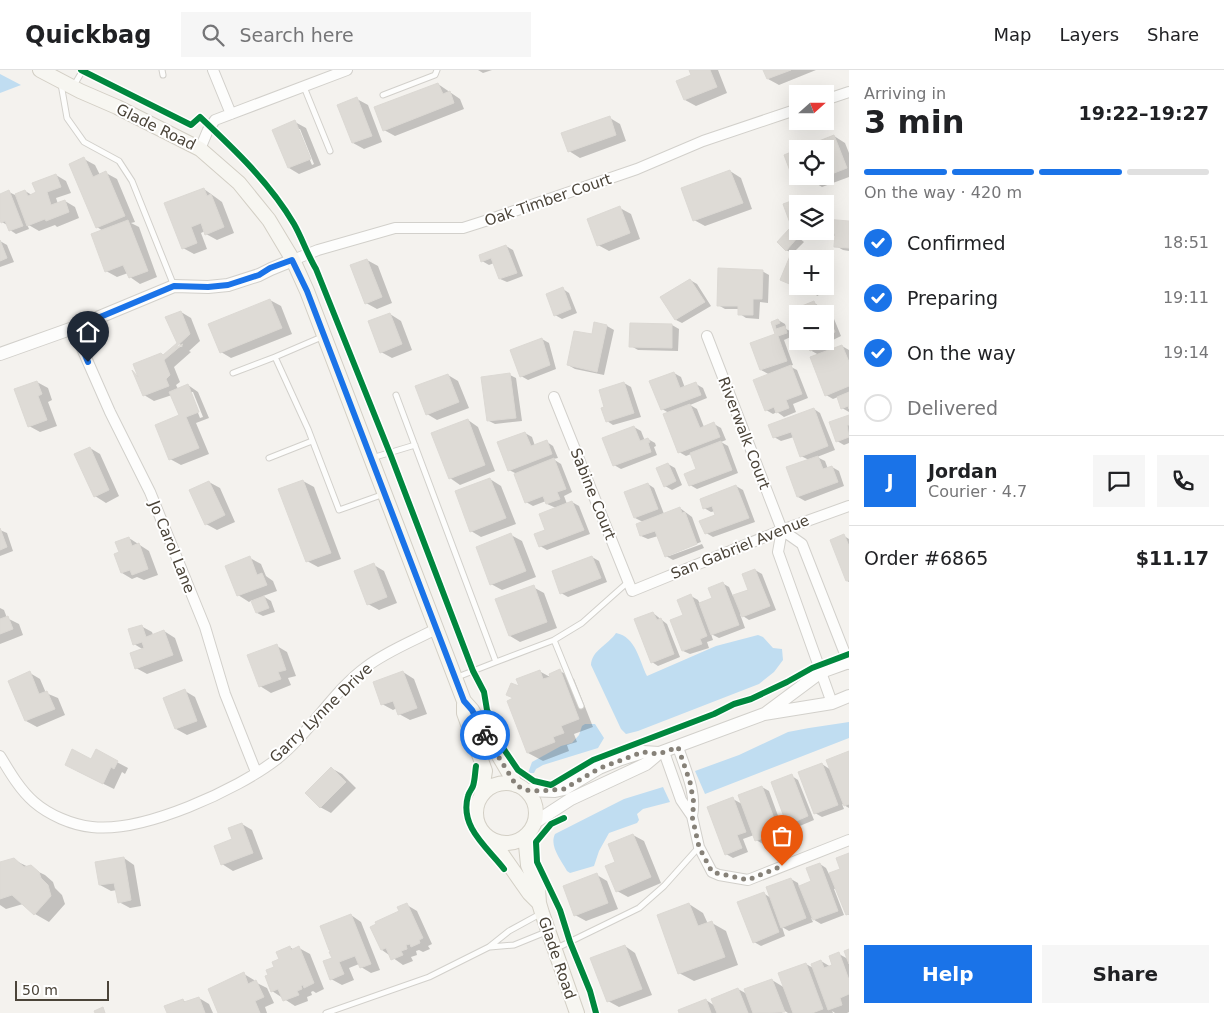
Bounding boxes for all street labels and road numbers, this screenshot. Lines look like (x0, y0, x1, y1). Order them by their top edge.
street label: Glade Road (113, 100, 199, 154)
street label: Oak Timber Court (482, 170, 614, 230)
street label: Riverwalk Court (714, 374, 774, 492)
street label: Sabine Court (566, 446, 620, 542)
street label: Jo Carol Lane (145, 497, 199, 596)
street label: San Gabriel Avenue (668, 511, 812, 583)
street label: Garry Lynne Drive (266, 660, 376, 766)
street label: Glade Road (534, 914, 580, 1002)

